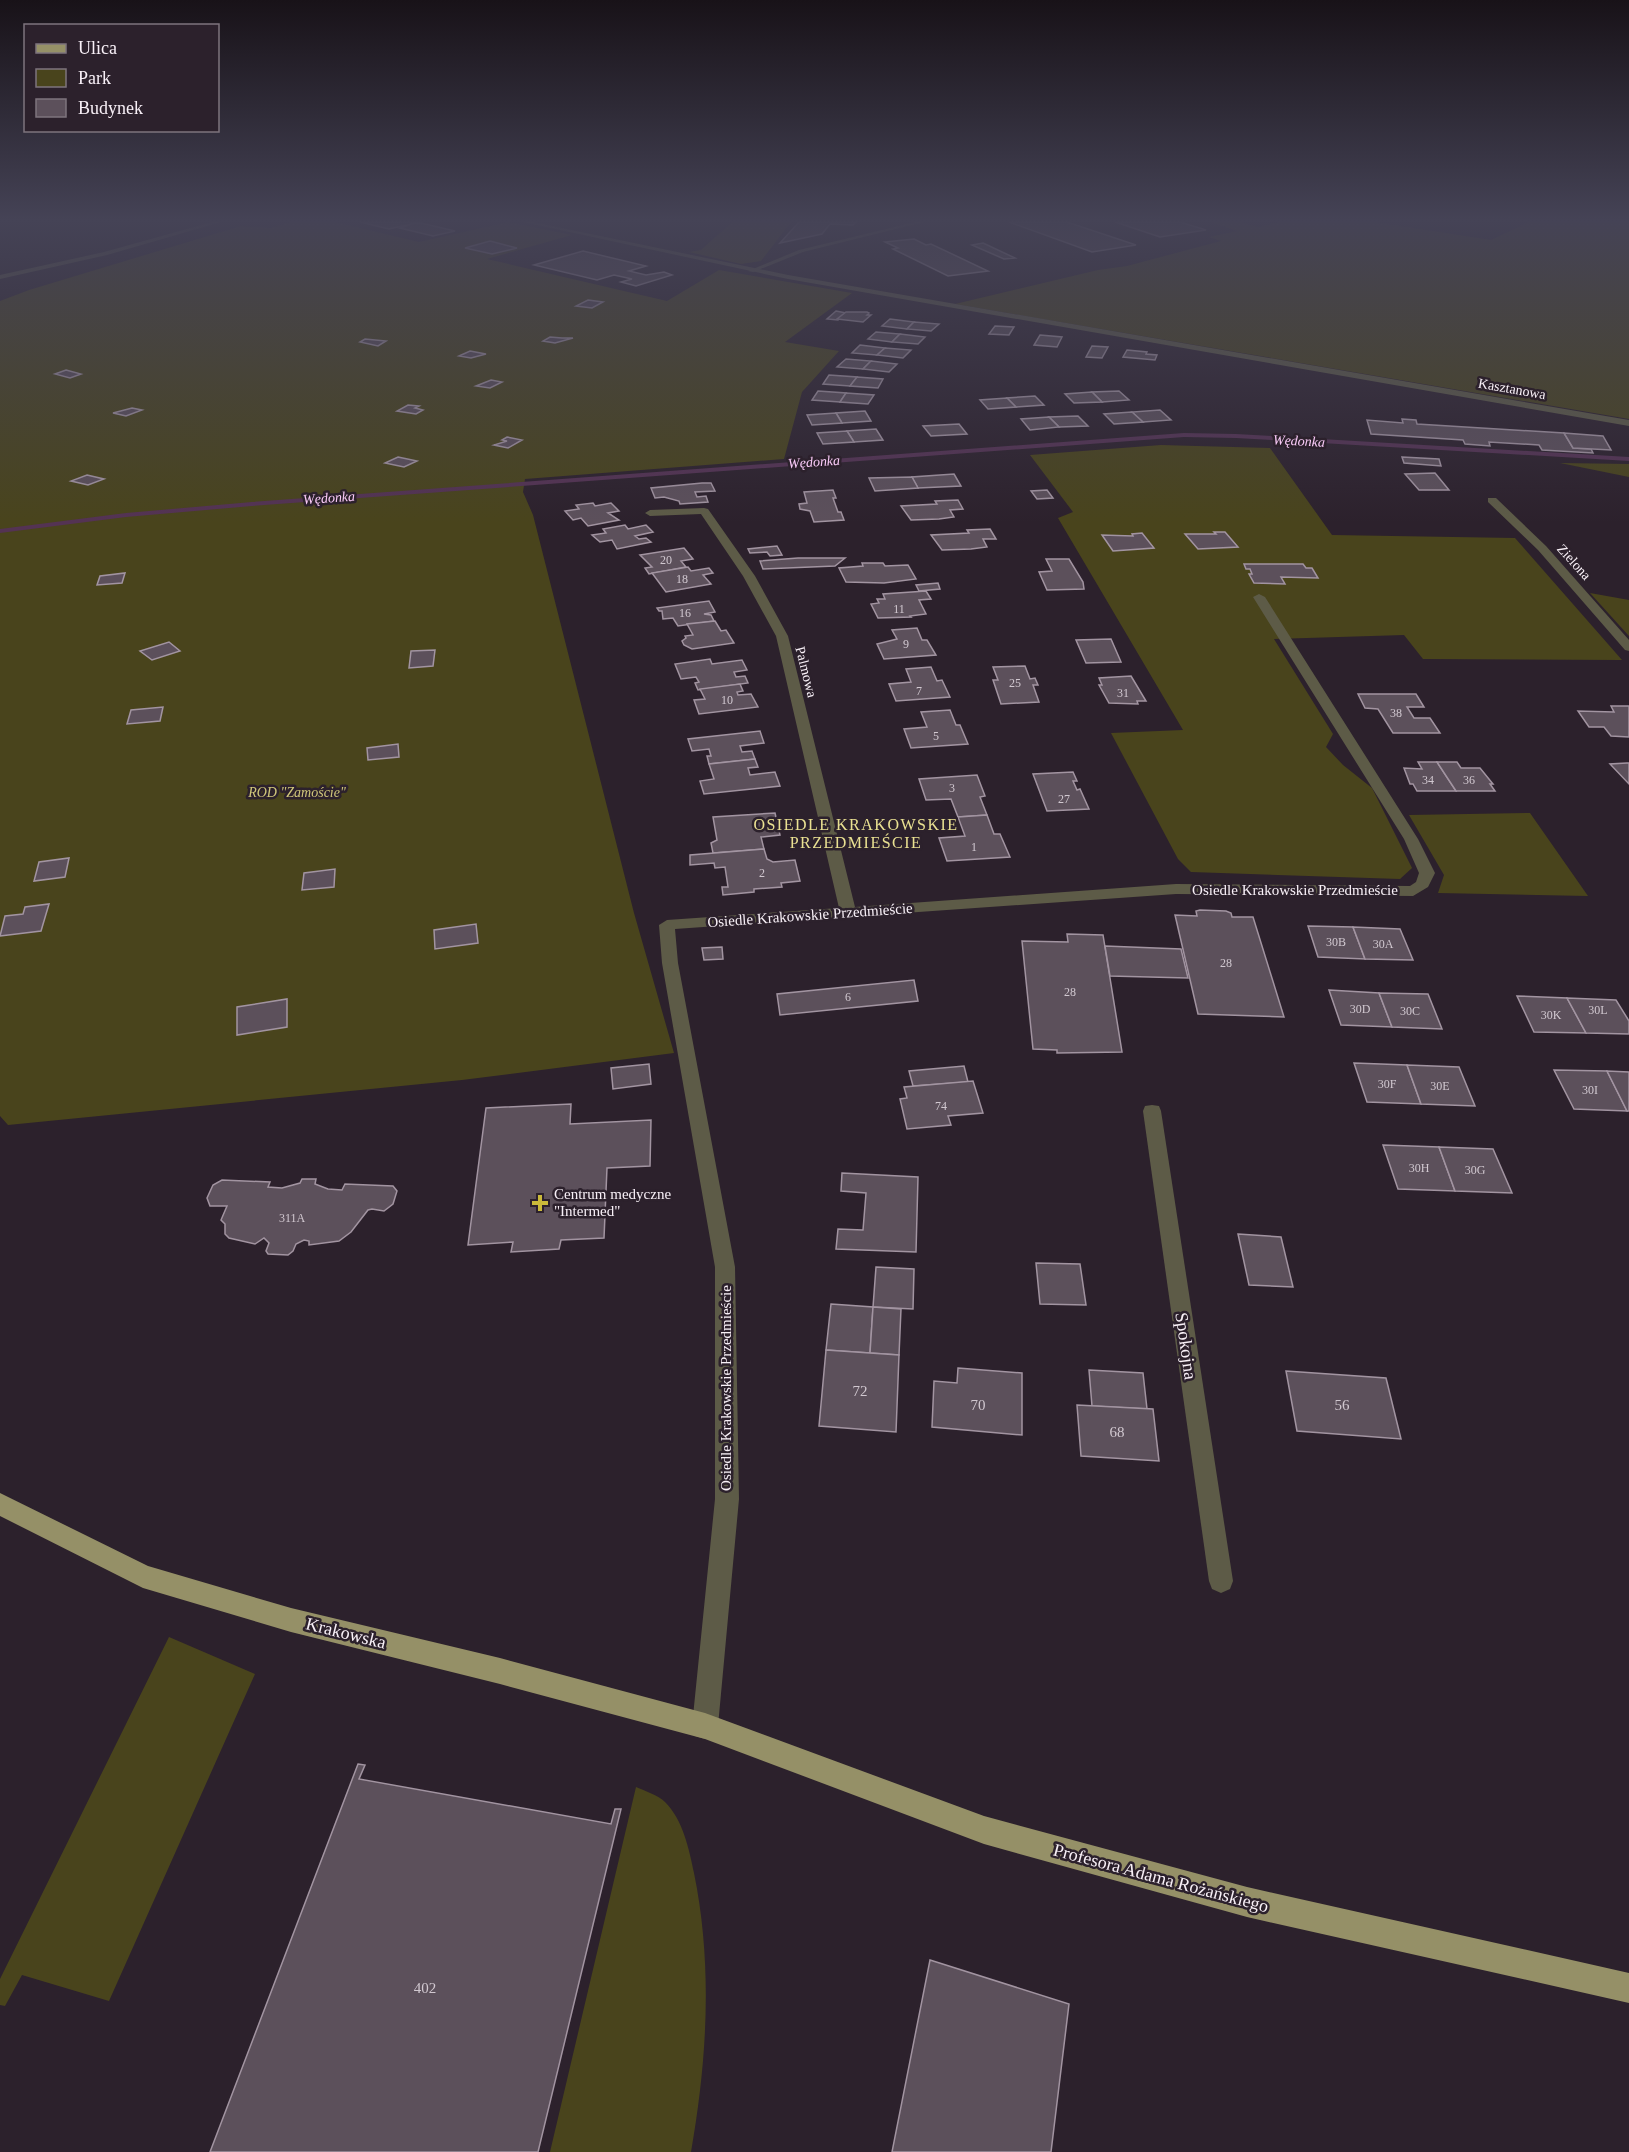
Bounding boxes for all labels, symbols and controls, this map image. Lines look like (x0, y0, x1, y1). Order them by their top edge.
legend (24, 24, 219, 132)
text: Ulica (78, 38, 117, 58)
text: Park (78, 68, 111, 88)
text: Budynek (78, 98, 143, 118)
street label: Kasztanowa (1477, 376, 1548, 402)
water label: Wędonka (1273, 432, 1325, 450)
water label: Wędonka (787, 453, 841, 471)
water label: Wędonka (302, 489, 356, 507)
street label: Zielona (1554, 541, 1594, 583)
house number: 20 (660, 553, 672, 567)
house number: 18 (676, 572, 688, 586)
house number: 11 (893, 602, 905, 616)
house number: 16 (679, 606, 691, 620)
house number: 9 (903, 637, 909, 651)
street label: Palmowa (792, 645, 820, 700)
house number: 25 (1009, 676, 1021, 690)
house number: 7 (916, 684, 922, 698)
house number: 31 (1117, 686, 1129, 700)
house number: 10 (721, 693, 733, 707)
house number: 38 (1390, 706, 1402, 720)
house number: 5 (933, 729, 939, 743)
house number: 34 (1422, 773, 1434, 787)
house number: 36 (1463, 773, 1475, 787)
house number: 3 (949, 781, 955, 795)
park label: ROD "Zamoście" (247, 785, 346, 800)
house number: 27 (1058, 792, 1070, 806)
district label: OSIEDLE KRAKOWSKIE PRZEDMIEŚCIE (753, 816, 959, 851)
house number: 1 (971, 840, 977, 854)
house number: 2 (759, 866, 765, 880)
street label: Osiedle Krakowskie Przedmieście (1192, 882, 1398, 898)
street label: Osiedle Krakowskie Przedmieście (707, 900, 914, 930)
house number: 30B (1326, 935, 1346, 949)
house number: 30A (1373, 937, 1394, 951)
house number: 28 (1220, 956, 1232, 970)
house number: 28 (1064, 985, 1076, 999)
house number: 6 (845, 990, 851, 1004)
house number: 30D (1350, 1002, 1371, 1016)
house number: 30L (1588, 1003, 1608, 1017)
house number: 30C (1400, 1004, 1420, 1018)
house number: 30K (1541, 1008, 1562, 1022)
house number: 30F (1378, 1077, 1397, 1091)
house number: 30E (1430, 1079, 1450, 1093)
house number: 30I (1582, 1083, 1598, 1097)
house number: 74 (935, 1099, 947, 1113)
house number: 30H (1409, 1161, 1430, 1175)
house number: 30G (1465, 1163, 1486, 1177)
place label: Centrum medyczne "Intermed" (554, 1186, 671, 1219)
marker: Centrum medyczne "Intermed" (531, 1194, 549, 1212)
house number: 311A (279, 1211, 305, 1225)
street label: Osiedle Krakowskie Przedmieście (718, 1285, 734, 1491)
street label: Spokojna (1171, 1311, 1201, 1381)
house number: 72 (853, 1383, 868, 1399)
house number: 70 (971, 1397, 986, 1413)
house number: 56 (1335, 1397, 1350, 1413)
house number: 68 (1110, 1424, 1125, 1440)
street label: Krakowska (304, 1613, 388, 1653)
street label: Profesora Adama Rożańskiego (1051, 1840, 1271, 1916)
house number: 402 (414, 1980, 436, 1996)

